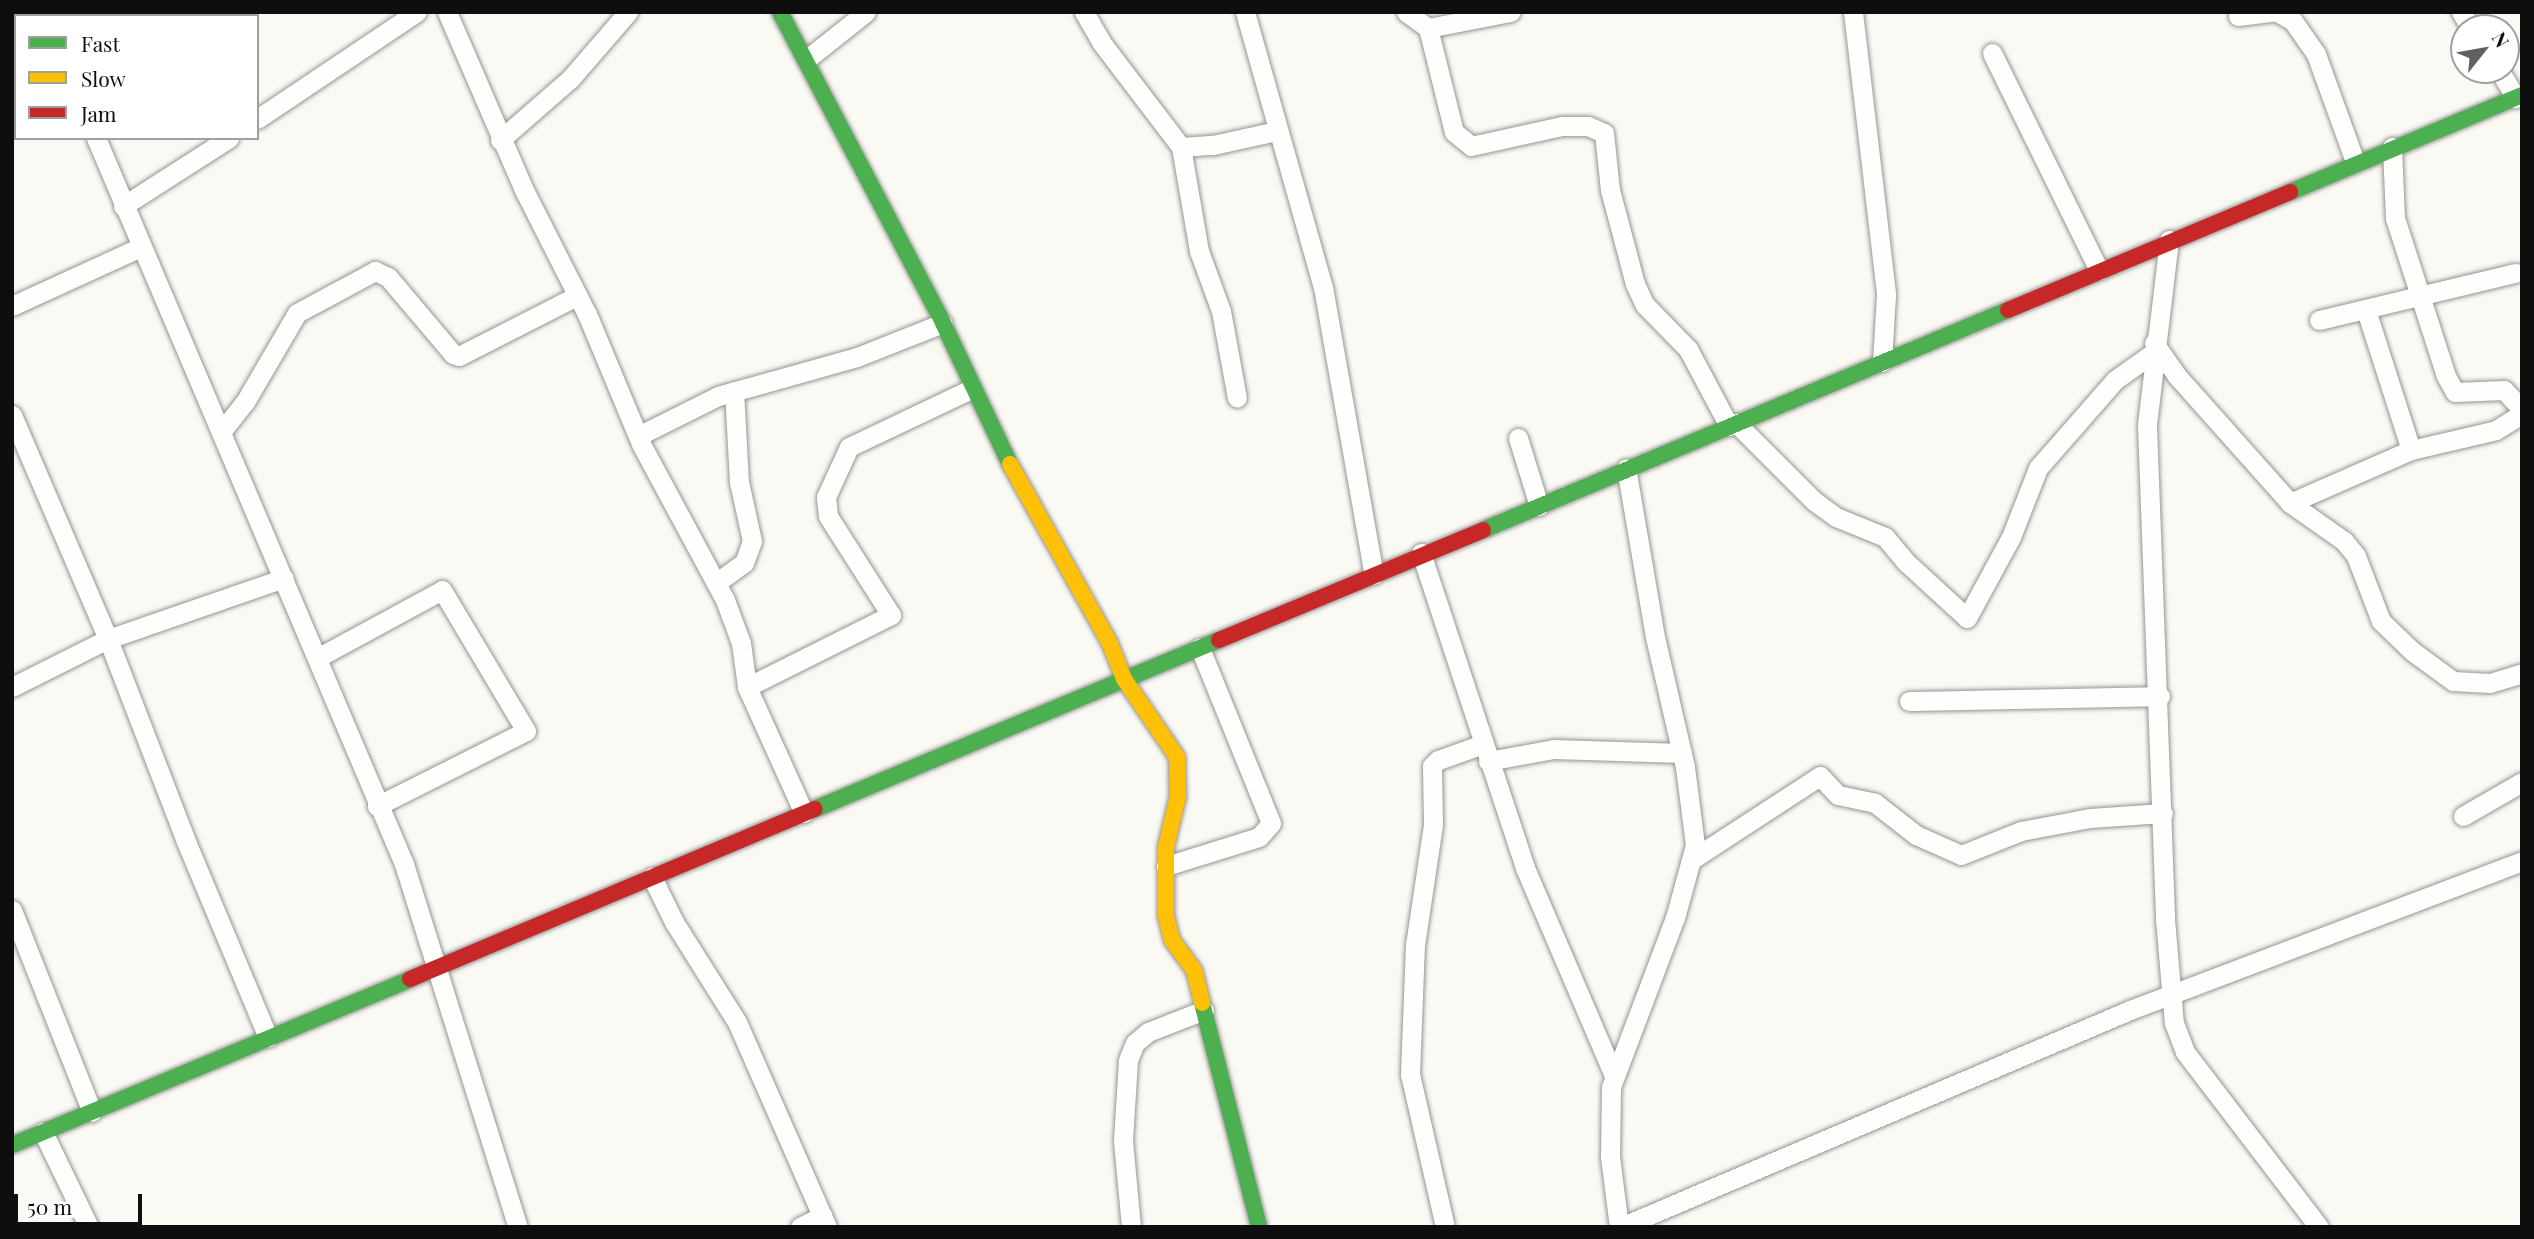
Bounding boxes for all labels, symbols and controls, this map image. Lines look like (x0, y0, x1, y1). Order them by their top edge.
legend (14, 14, 259, 140)
north arrow (2450, 14, 2520, 84)
text: N (2487, 27, 2516, 52)
text: Fast (81, 29, 120, 57)
text: Slow (81, 64, 126, 92)
text: Jam (81, 99, 117, 127)
scale bar (18, 1180, 145, 1224)
text: 50 m (27, 1192, 72, 1220)

